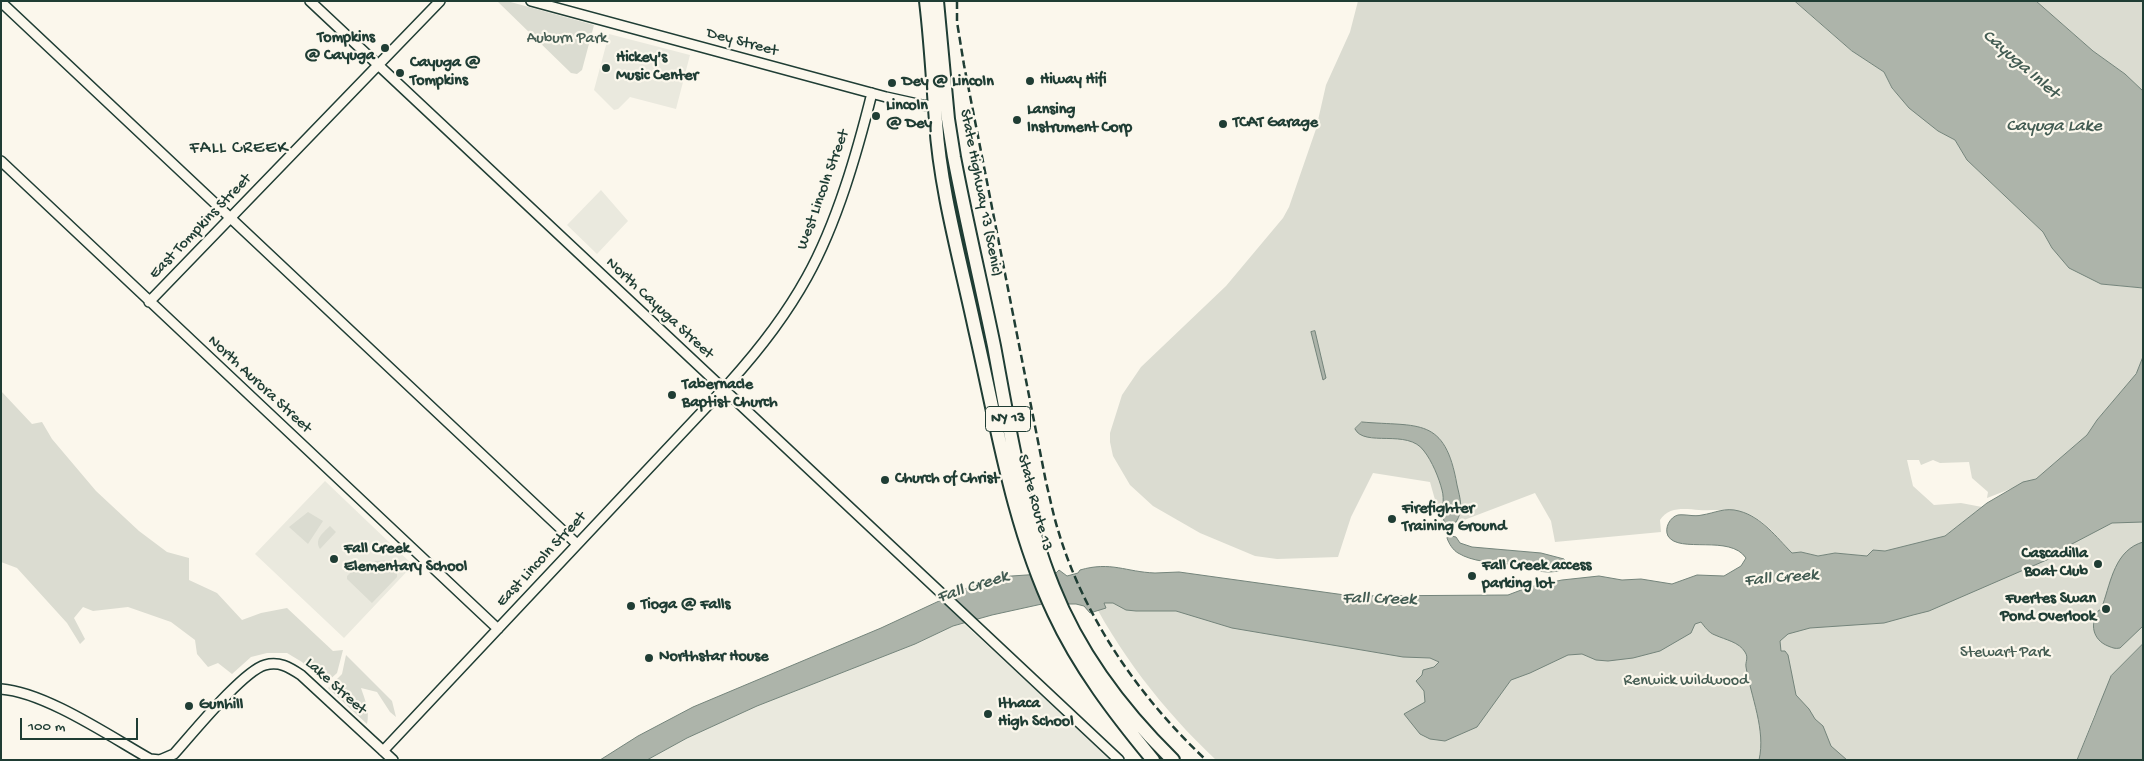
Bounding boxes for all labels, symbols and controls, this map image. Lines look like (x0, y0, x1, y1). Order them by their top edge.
street label: Dey Street (704, 24, 780, 62)
water label: Cayuga Inlet (1977, 26, 2063, 104)
place label: Tompkins @ Cayuga (304, 29, 375, 67)
park label: Auburn Park (527, 30, 607, 50)
marker: Tompkins @ Cayuga (379, 42, 391, 54)
place label: Hickey's Music Center (616, 49, 698, 87)
place label: Cayuga @ Tompkins (410, 54, 481, 92)
marker: Hickey's Music Center (600, 62, 612, 74)
marker: Cayuga @ Tompkins (394, 67, 406, 79)
place label: Hiway Hifi (1040, 71, 1107, 91)
place label: Dey @ Lincoln (902, 73, 994, 93)
marker: Hiway Hifi (1024, 75, 1036, 87)
marker: Dey @ Lincoln (886, 77, 898, 89)
place label: Lincoln @ Dey (886, 97, 932, 135)
place label: Lansing Instrument Corp (1027, 101, 1132, 139)
street label: State Highway 13 (Scenic) (954, 108, 1006, 278)
marker: Lincoln @ Dey (870, 110, 882, 122)
marker: Lansing Instrument Corp (1011, 114, 1023, 126)
place label: TCAT Garage (1233, 114, 1318, 134)
water label: Cayuga Lake (2006, 116, 2102, 138)
marker: TCAT Garage (1217, 118, 1229, 130)
street label: West Lincoln Street (793, 127, 855, 253)
district label: FALL CREEK (188, 138, 290, 160)
street label: East Tompkins Street (146, 170, 256, 284)
street label: North Cayuga Street (601, 254, 717, 364)
street label: North Aurora Street (203, 332, 315, 438)
place label: Tabernacle Baptist Church (682, 376, 778, 414)
marker: Tabernacle Baptist Church (666, 389, 678, 401)
road number: NY 13 (986, 406, 1030, 432)
street label: State Route 13 (1012, 453, 1056, 553)
place label: Church of Christ (895, 470, 999, 490)
marker: Church of Christ (879, 474, 891, 486)
place label: Firefighter Training Ground (1402, 500, 1506, 538)
street label: East Lincoln Street (493, 508, 591, 612)
marker: Firefighter Training Ground (1386, 513, 1398, 525)
place label: Fall Creek Elementary School (344, 540, 467, 578)
place label: Cascadilla Boat Club (2021, 545, 2088, 583)
marker: Fall Creek Elementary School (328, 553, 340, 565)
place label: Fall Creek access parking lot (1482, 557, 1591, 595)
marker: Cascadilla Boat Club (2092, 558, 2104, 570)
water label: Fall Creek (1743, 565, 1819, 593)
water label: Fall Creek (934, 566, 1012, 610)
marker: Fall Creek access parking lot (1466, 570, 1478, 582)
water label: Fall Creek (1342, 589, 1416, 611)
place label: Fuertes Swan Pond Overlook (2000, 590, 2096, 628)
place label: Tioga @ Falls (641, 596, 730, 616)
marker: Tioga @ Falls (625, 600, 637, 612)
marker: Fuertes Swan Pond Overlook (2100, 603, 2112, 615)
park label: Stewart Park (1960, 644, 2050, 664)
place label: Northstar House (659, 648, 768, 668)
marker: Northstar House (643, 652, 655, 664)
street label: Lake Street (300, 654, 370, 720)
park label: Renwick Wildwood (1624, 672, 1748, 692)
place label: Ithaca High School (998, 695, 1074, 733)
place label: Gunhill (199, 696, 243, 716)
marker: Gunhill (183, 700, 195, 712)
scale bar (22, 708, 140, 740)
marker: Ithaca High School (982, 708, 994, 720)
text: 100 m (28, 718, 65, 736)

